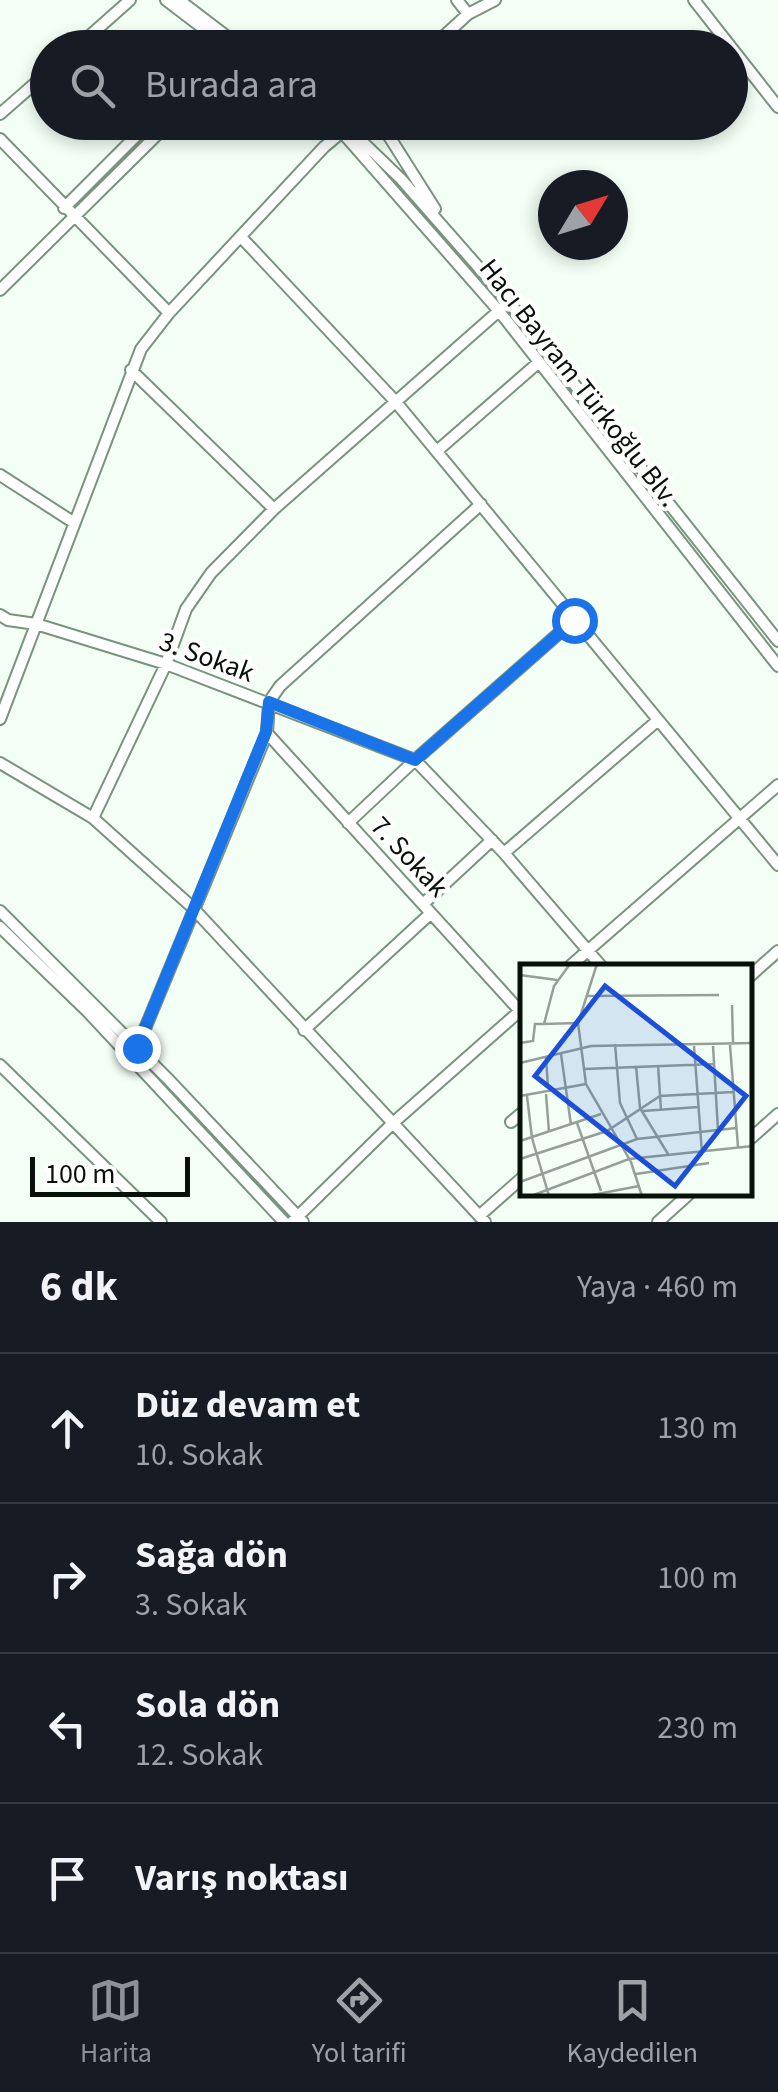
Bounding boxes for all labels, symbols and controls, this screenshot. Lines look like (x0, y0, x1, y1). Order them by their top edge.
search box (30, 30, 748, 140)
icon: search (65, 58, 120, 113)
text: Burada ara (145, 58, 318, 112)
north arrow (538, 170, 628, 260)
street label: Hacı Bayram Türkoğlu Blv. (469, 250, 689, 515)
route start (552, 598, 598, 644)
street label: 3. Sokak (154, 621, 260, 693)
street label: 7. Sokak (361, 807, 457, 906)
inset map (520, 964, 753, 1197)
route end (115, 1026, 161, 1072)
scale bar (30, 1152, 190, 1196)
text: 100 m (45, 1154, 116, 1194)
text: 6 dk (40, 1257, 118, 1317)
text: Yaya · 460 m (577, 1264, 738, 1310)
text: Düz devam et (135, 1378, 360, 1432)
icon: ahead (40, 1401, 95, 1456)
text: 130 m (657, 1405, 738, 1451)
text: 10. Sokak (135, 1432, 263, 1478)
text: Sağa dön (135, 1528, 288, 1582)
icon: right (40, 1551, 95, 1606)
text: 100 m (657, 1555, 738, 1601)
text: 3. Sokak (135, 1582, 247, 1628)
text: Sola dön (135, 1678, 280, 1732)
icon: left (40, 1701, 95, 1756)
text: 230 m (657, 1705, 738, 1751)
text: 12. Sokak (135, 1732, 263, 1778)
icon: arrive (40, 1851, 95, 1906)
text: Varış noktası (135, 1851, 348, 1905)
tab: Harita (80, 1973, 152, 2073)
tab: Yol tarifi (312, 1973, 407, 2073)
tab: Kaydedilen (567, 1973, 698, 2073)

